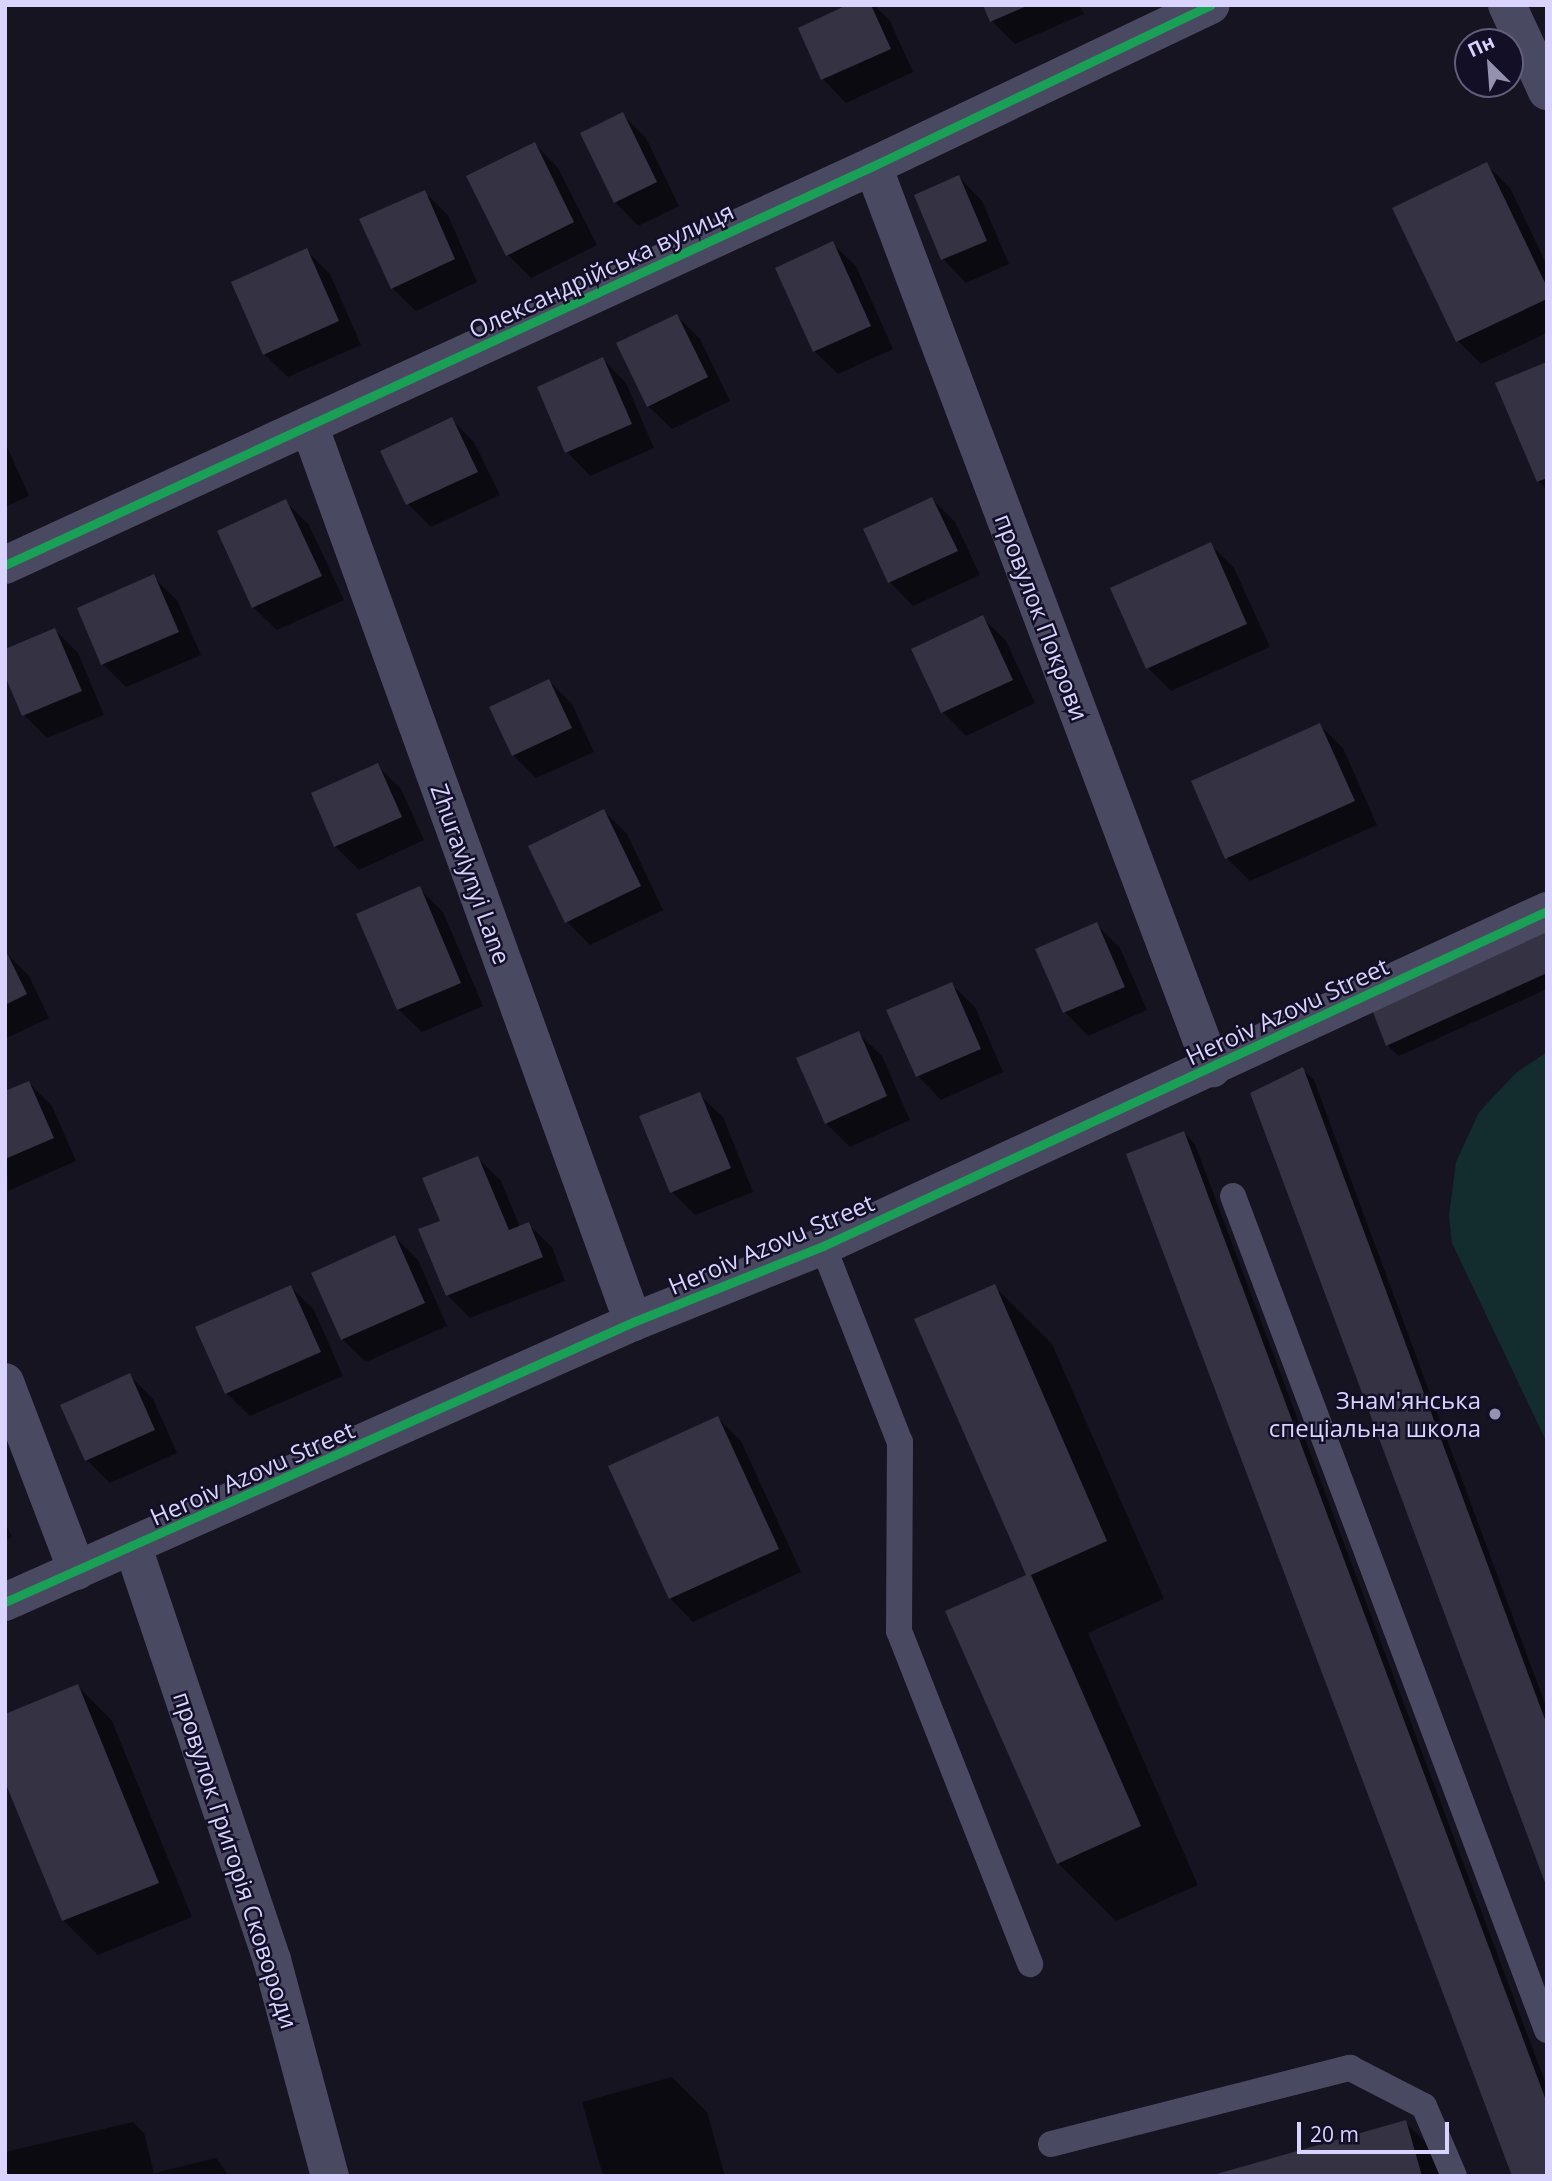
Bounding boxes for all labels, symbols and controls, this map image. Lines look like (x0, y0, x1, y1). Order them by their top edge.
north arrow (1454, 28, 1524, 98)
text: Пн (1463, 28, 1499, 63)
street label: Олександрійська вулиця (464, 196, 738, 344)
street label: провулок Покрови (989, 510, 1095, 724)
street label: Zhuravlynyi Lane (425, 780, 517, 968)
street label: Heroiv Azovu Street (1181, 951, 1393, 1071)
street label: Heroiv Azovu Street (664, 1188, 878, 1300)
place label: Знам'янська спеціальна школа (1269, 1386, 1481, 1442)
marker: Знам'янська спеціальна школа (1487, 1406, 1503, 1422)
street label: Heroiv Azovu Street (145, 1415, 359, 1531)
street label: провулок Григорія Сковороди (168, 1688, 304, 2032)
scale bar (1300, 2108, 1452, 2152)
text: 20 m (1310, 2120, 1359, 2148)

